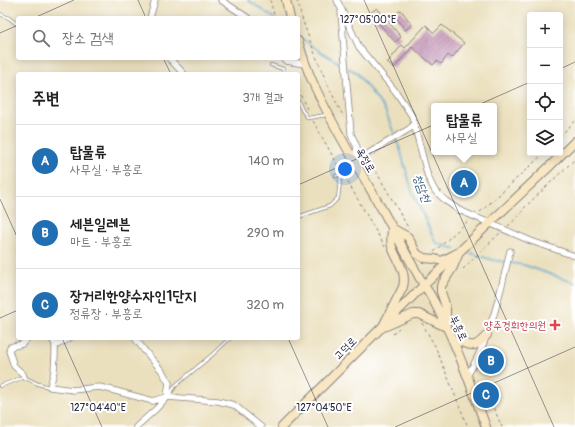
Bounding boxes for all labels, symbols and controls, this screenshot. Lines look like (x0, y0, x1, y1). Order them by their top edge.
map controls (527, 12, 563, 156)
button: + (527, 12, 563, 48)
text: 127°05'00"E (340, 14, 396, 26)
search box (16, 16, 300, 60)
icon: search (30, 27, 52, 49)
text: 장소 검색 (62, 29, 114, 48)
button: − (527, 48, 563, 84)
button: locate (527, 84, 563, 120)
text: 주변 (32, 88, 59, 109)
text: 3개 결과 (243, 90, 284, 106)
popup (431, 103, 497, 155)
text: 탑물류 (446, 111, 482, 130)
button: layers (527, 120, 563, 156)
text: 사무실 (446, 130, 477, 146)
text: 탑물류 (70, 143, 106, 162)
street label: 옥정로 (353, 145, 378, 175)
text: A (41, 153, 49, 169)
text: 140 m (248, 153, 284, 169)
your location (335, 159, 355, 179)
text: 사무실 · 부흥로 (70, 162, 143, 178)
pin: A (451, 168, 477, 198)
water label: 청담천 (410, 172, 434, 206)
text: 세븐일레븐 (70, 215, 130, 234)
text: B (41, 225, 49, 241)
text: 290 m (247, 225, 284, 241)
text: 마트 · 부흥로 (70, 234, 132, 250)
text: 장거리한양수자인1단지 (70, 287, 197, 306)
text: C (41, 297, 49, 313)
text: 320 m (246, 297, 284, 313)
text: 정류장 · 부흥로 (70, 306, 143, 322)
street label: 부흥로 (447, 313, 470, 343)
place label: 양주경희한의원 (484, 319, 546, 332)
marker: 양주경희한의원 (549, 319, 561, 331)
street label: 고덕로 (331, 334, 359, 362)
pin: B (478, 346, 504, 376)
pin: C (473, 380, 499, 410)
text: 127°04'40"E (70, 402, 126, 414)
text: 127°04'50"E (296, 402, 352, 414)

